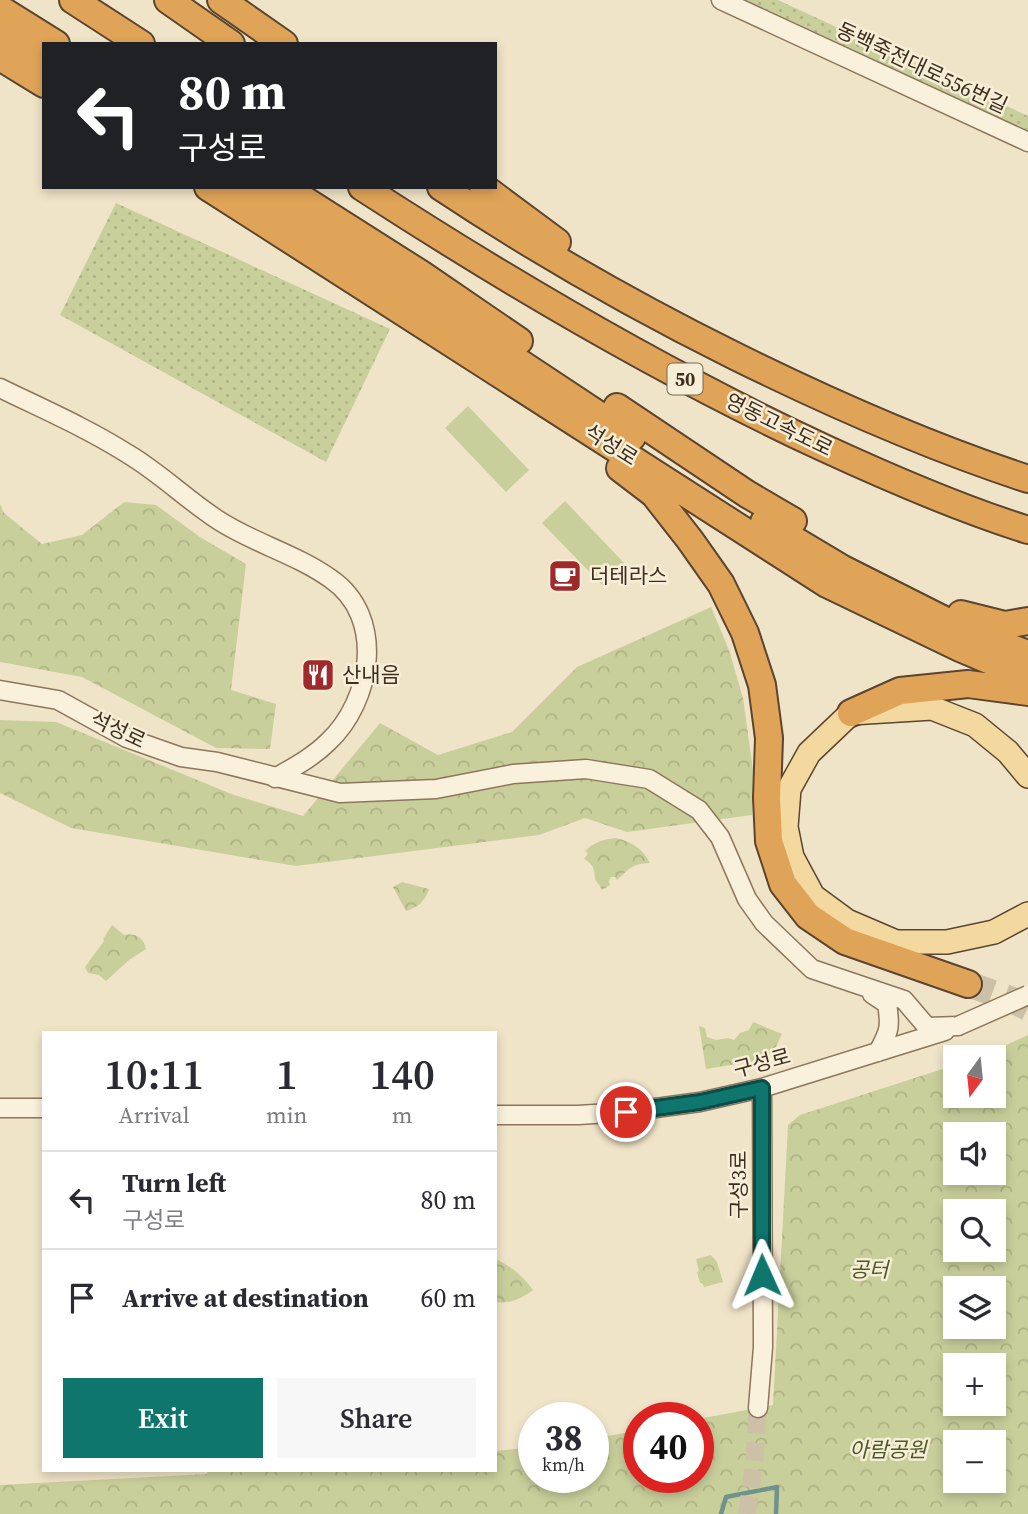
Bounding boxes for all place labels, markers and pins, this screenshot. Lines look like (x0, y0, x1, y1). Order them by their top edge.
cafe icon: 더테라스 (546, 557, 584, 595)
place label: 더테라스 (590, 561, 667, 590)
restaurant icon: 산내음 (299, 656, 337, 694)
place label: 산내음 (342, 660, 400, 689)
pin (596, 1082, 656, 1142)

